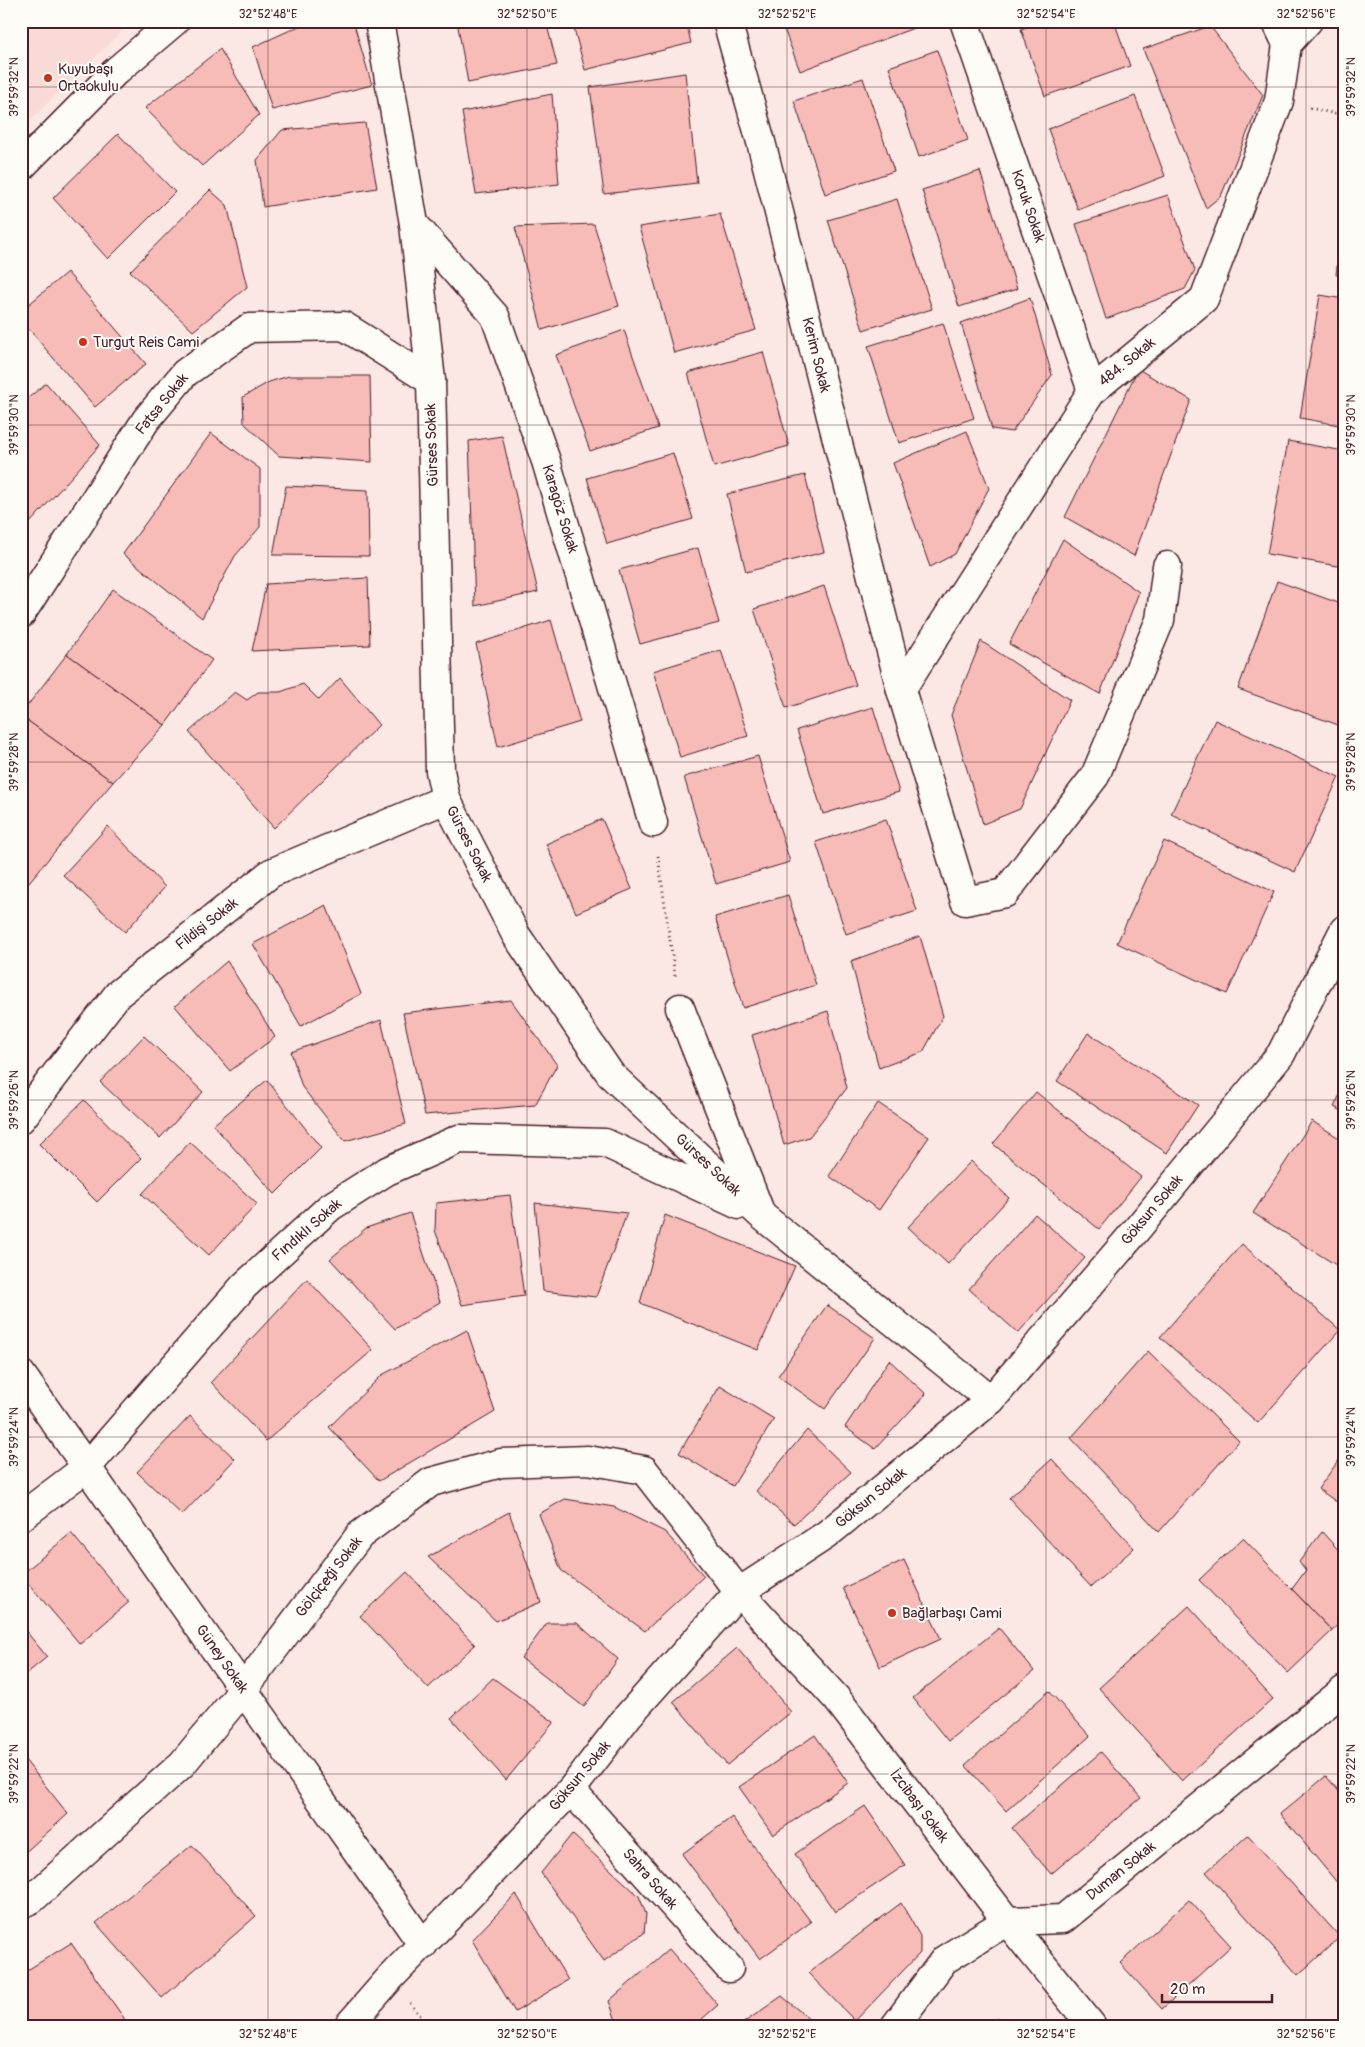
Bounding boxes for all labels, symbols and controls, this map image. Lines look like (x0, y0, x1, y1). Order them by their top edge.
text: 32°52'48"E (239, 7, 297, 22)
text: 32°52'50"E (497, 7, 557, 22)
text: 32°52'52"E (758, 7, 816, 22)
text: 32°52'54"E (1017, 7, 1075, 22)
text: 32°52'56"E (1277, 7, 1335, 22)
text: 39°59'32"N (7, 57, 22, 117)
text: 39°59'32"N (1344, 57, 1359, 117)
place label: Kuyubaşı Ortaokulu (58, 60, 119, 96)
marker: Kuyubaşı Ortaokulu (42, 72, 54, 84)
street label: Koruk Sokak (1007, 167, 1050, 246)
street label: Kerim Sokak (797, 315, 835, 395)
place label: Turgut Reis Cami (93, 333, 199, 352)
street label: 484. Sokak (1095, 333, 1160, 391)
marker: Turgut Reis Cami (77, 336, 89, 348)
street label: Fatsa Sokak (131, 369, 193, 439)
text: 39°59'30"N (7, 394, 22, 456)
text: 39°59'30"N (1344, 394, 1359, 456)
street label: Gürses Sokak (421, 402, 443, 487)
street label: Karagöz Sokak (538, 462, 583, 556)
text: 39°59'28"N (7, 733, 22, 791)
text: 39°59'28"N (1344, 733, 1359, 791)
street label: Gürses Sokak (442, 803, 497, 886)
street label: Fildişi Sokak (172, 893, 243, 954)
text: 39°59'26"N (7, 1070, 22, 1130)
text: 39°59'26"N (1344, 1070, 1359, 1130)
street label: Gürses Sokak (671, 1130, 746, 1201)
street label: Göksun Sokak (1117, 1170, 1188, 1249)
street label: Fındıklı Sokak (268, 1194, 346, 1265)
text: 39°59'24"N (7, 1407, 22, 1467)
text: 39°59'24"N (1344, 1407, 1359, 1467)
street label: Göksun Sokak (831, 1463, 911, 1533)
street label: Gölçiçeği Sokak (292, 1532, 367, 1621)
place label: Bağlarbaşı Cami (902, 1604, 1002, 1623)
marker: Bağlarbaşı Cami (886, 1607, 898, 1619)
street label: Güney Sokak (191, 1621, 253, 1698)
street label: Göksun Sokak (545, 1736, 616, 1815)
text: 39°59'22"N (7, 1744, 22, 1804)
text: 39°59'22"N (1344, 1744, 1359, 1804)
street label: İzcibaşı Sokak (885, 1766, 953, 1847)
street label: Duman Sokak (1082, 1837, 1160, 1905)
street label: Sahra Sokak (618, 1845, 682, 1914)
scale bar (1162, 1972, 1272, 2004)
text: 20 m (1170, 1980, 1205, 1999)
text: 32°52'48"E (239, 2027, 297, 2042)
text: 32°52'50"E (497, 2027, 557, 2042)
text: 32°52'52"E (758, 2027, 816, 2042)
text: 32°52'54"E (1017, 2027, 1075, 2042)
text: 32°52'56"E (1277, 2027, 1335, 2042)

